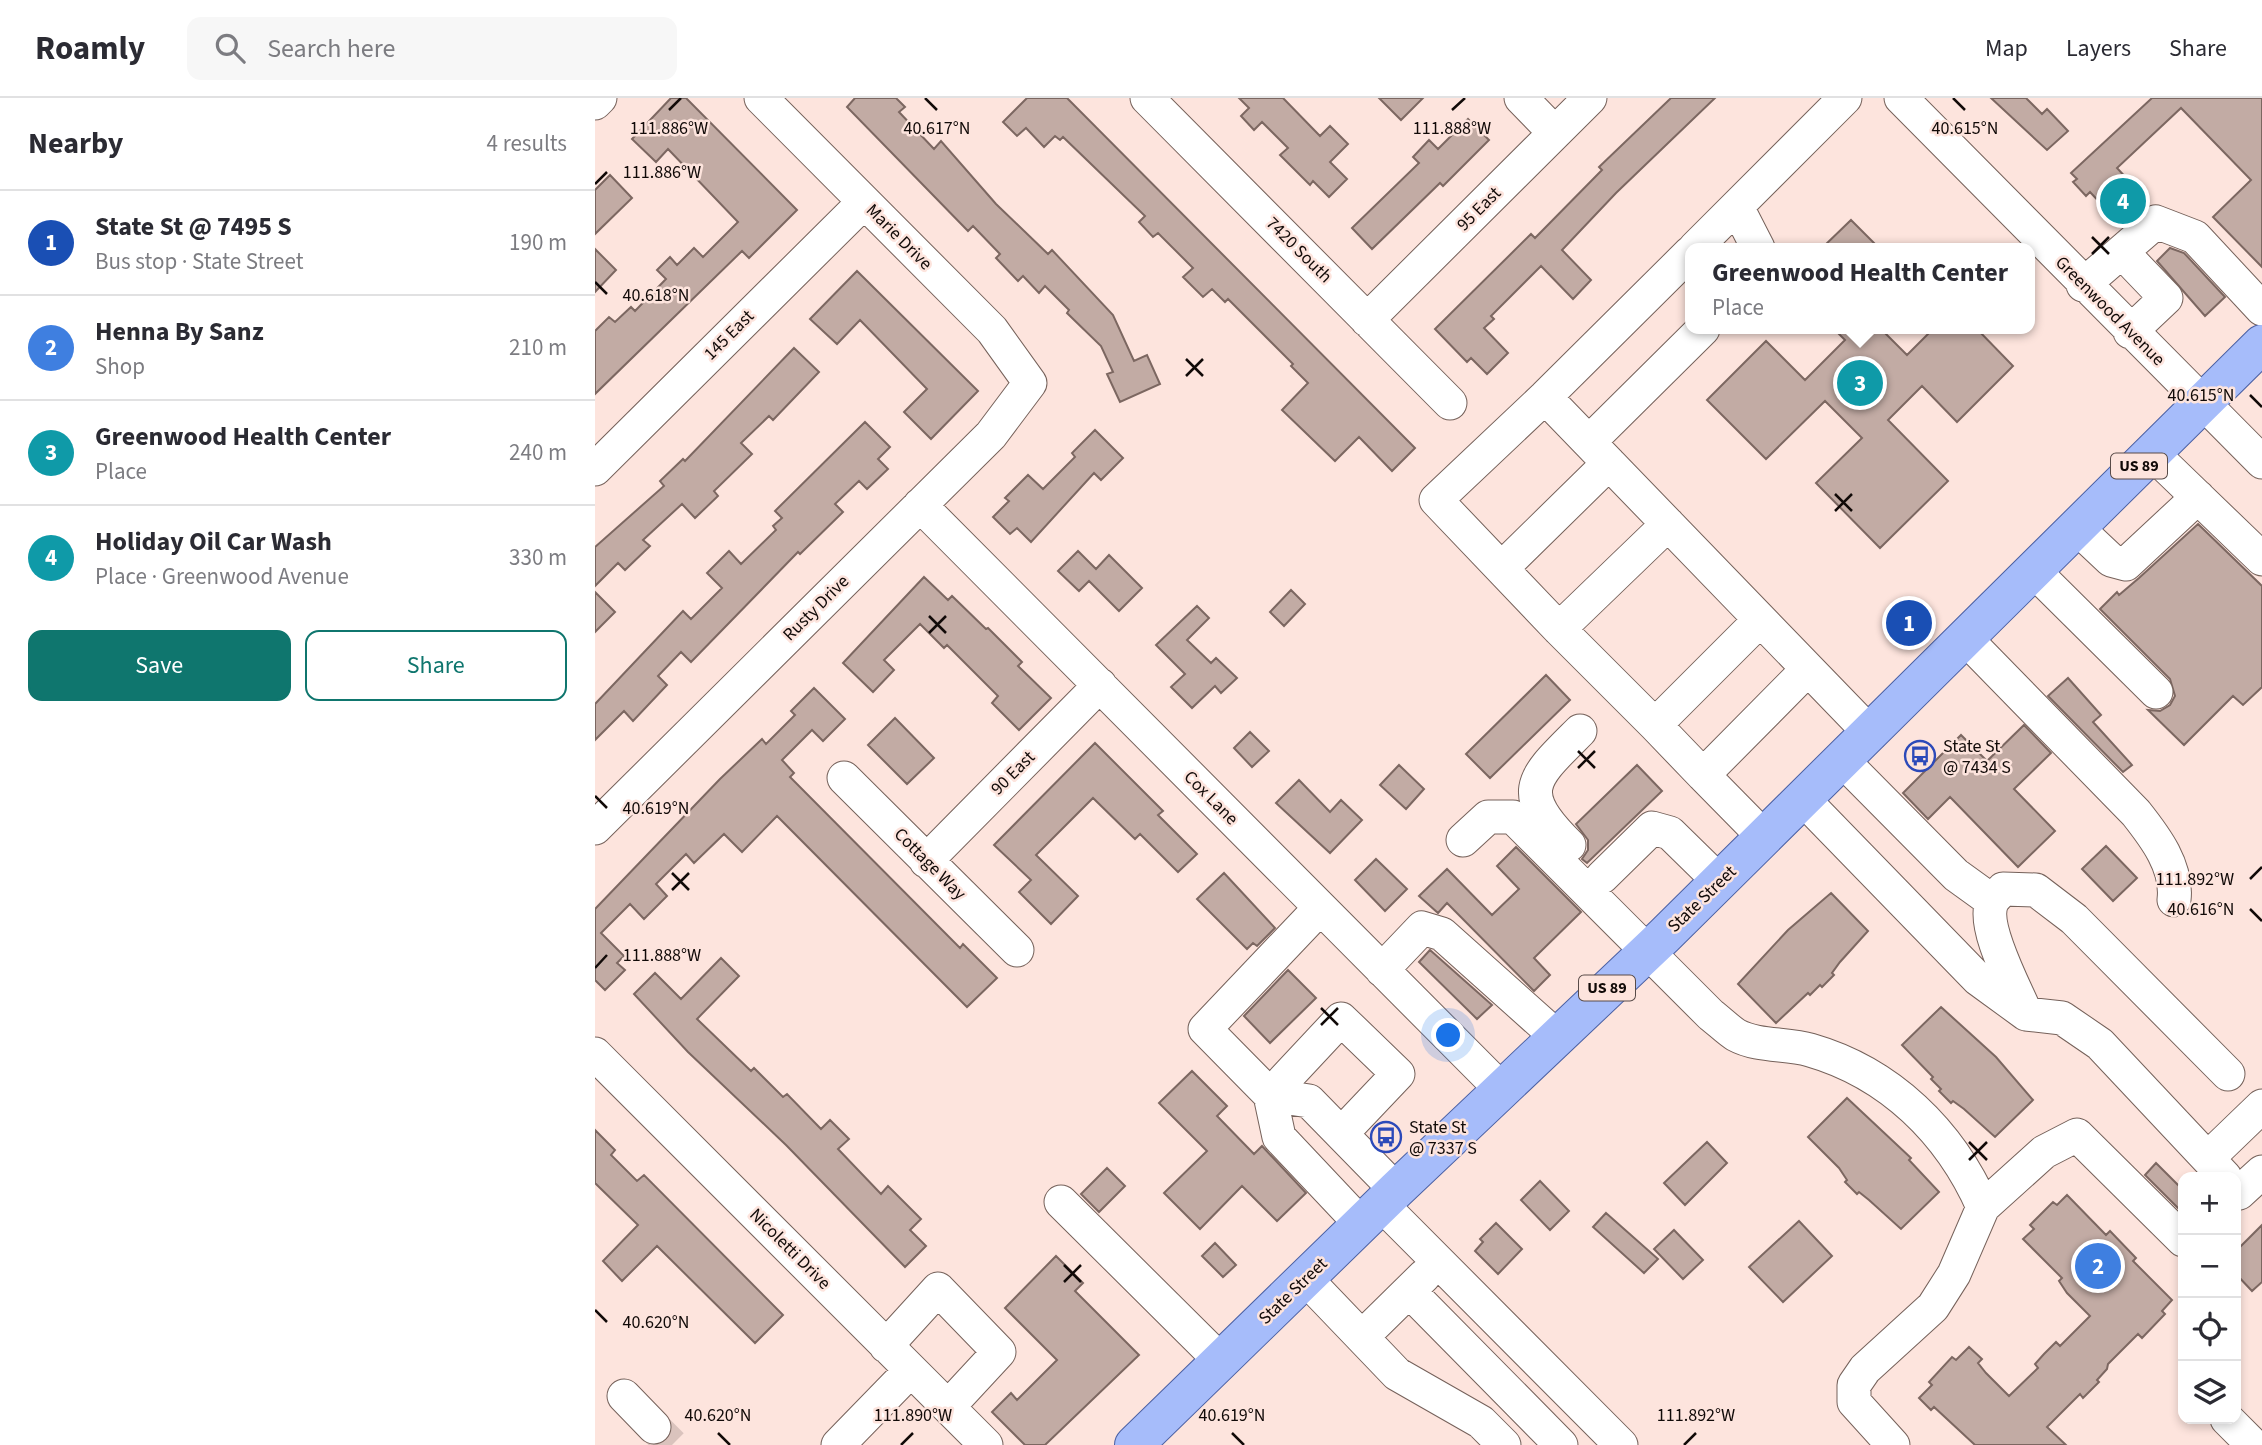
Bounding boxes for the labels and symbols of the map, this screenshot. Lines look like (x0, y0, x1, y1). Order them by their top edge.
text: 111.886°W (630, 116, 708, 141)
text: 40.617°N (904, 116, 970, 141)
text: 111.888°W (1413, 116, 1491, 141)
text: 40.615°N (1932, 116, 1998, 141)
text: 111.886°W (623, 160, 701, 185)
pin: 4 (2100, 175, 2146, 227)
street label: 95 East (1451, 181, 1507, 237)
street label: Marie Drive (860, 198, 938, 276)
street label: 7420 South (1260, 211, 1338, 289)
street label: Greenwood Avenue (2049, 250, 2171, 372)
text: 40.618°N (623, 283, 689, 308)
street label: 145 East (698, 304, 760, 366)
pin: 3 (1837, 357, 1883, 409)
text: 40.615°N (2168, 383, 2234, 408)
road number: US 89 (2111, 454, 2167, 478)
street label: Rusty Drive (777, 569, 855, 647)
pin: 1 (1886, 597, 1932, 649)
place label: State St @ 7434 S (1943, 734, 2011, 780)
bus stop icon: State St @ 7434 S (1903, 739, 1937, 773)
street label: 90 East (985, 745, 1041, 801)
street label: Cox Lane (1178, 765, 1244, 831)
text: 40.619°N (623, 796, 689, 821)
street label: Cottage Way (888, 822, 972, 906)
street label: State Street (1662, 860, 1742, 938)
text: 111.892°W (2156, 867, 2234, 892)
text: 40.616°N (2168, 897, 2234, 922)
text: 111.888°W (623, 943, 701, 968)
road number: US 89 (1579, 975, 1635, 1000)
your location (1431, 1018, 1465, 1052)
place label: State St @ 7337 S (1409, 1115, 1477, 1161)
bus stop icon: State St @ 7337 S (1369, 1120, 1403, 1154)
street label: Nicoletti Drive (744, 1203, 836, 1295)
pin: 2 (2075, 1240, 2121, 1292)
street label: State Street (1253, 1252, 1333, 1330)
text: 40.620°N (623, 1310, 689, 1335)
text: 40.620°N (685, 1403, 751, 1428)
text: 111.890°W (874, 1403, 952, 1428)
text: 40.619°N (1199, 1403, 1265, 1428)
text: 111.892°W (1657, 1403, 1735, 1428)

